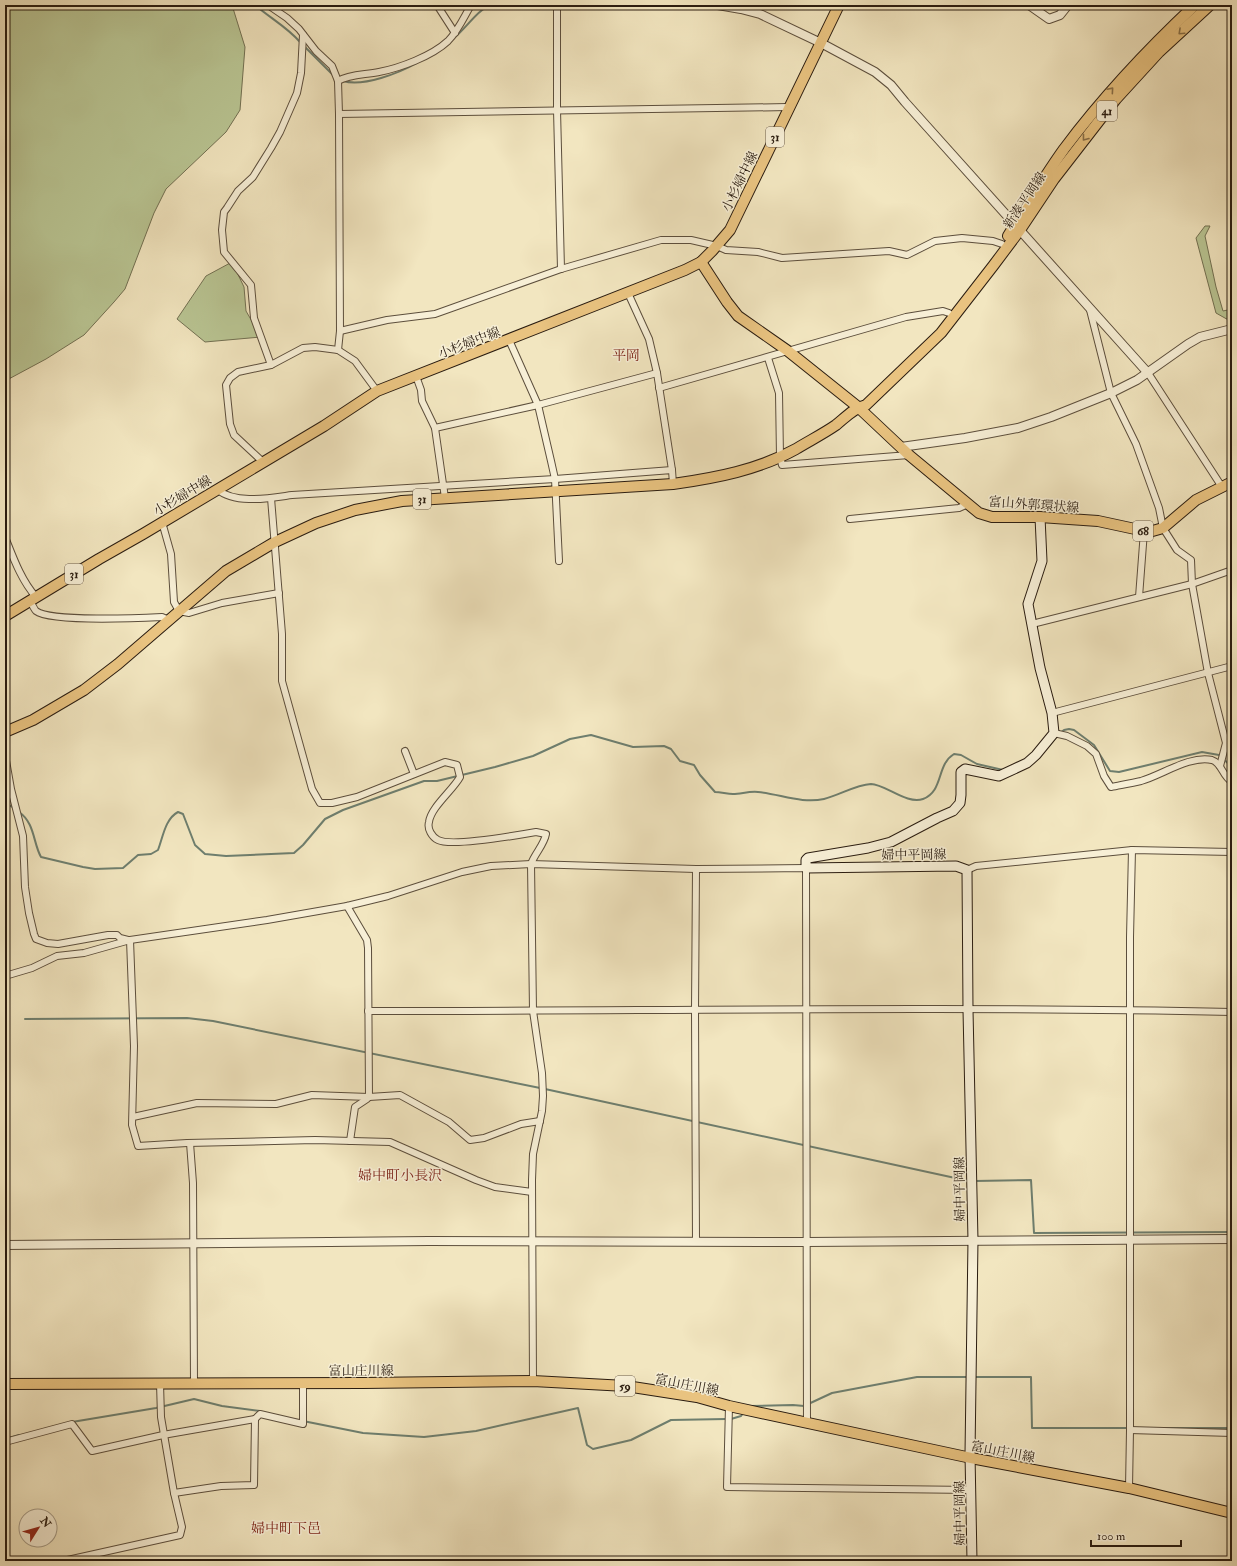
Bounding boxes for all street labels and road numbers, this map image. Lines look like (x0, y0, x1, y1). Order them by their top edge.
road number: 41 (1097, 101, 1117, 121)
road number: 31 (766, 127, 784, 147)
street label: 小杉婦中線 (718, 149, 761, 214)
street label: 新湊平岡線 (1000, 169, 1050, 232)
street label: 小杉婦中線 (436, 324, 503, 362)
street label: 小杉婦中線 (151, 472, 214, 519)
road number: 31 (413, 489, 431, 509)
street label: 富山外郭環状線 (988, 494, 1080, 516)
road number: 68 (1133, 521, 1153, 541)
road number: 31 (65, 564, 83, 584)
street label: 婦中平岡線 (881, 846, 947, 864)
street label: 婦中平岡線 (951, 1156, 969, 1222)
street label: 富山庄川線 (328, 1363, 394, 1379)
street label: 富山庄川線 (653, 1371, 720, 1399)
road number: 59 (615, 1376, 635, 1396)
street label: 富山庄川線 (969, 1438, 1036, 1466)
street label: 婦中平岡線 (951, 1480, 969, 1546)

